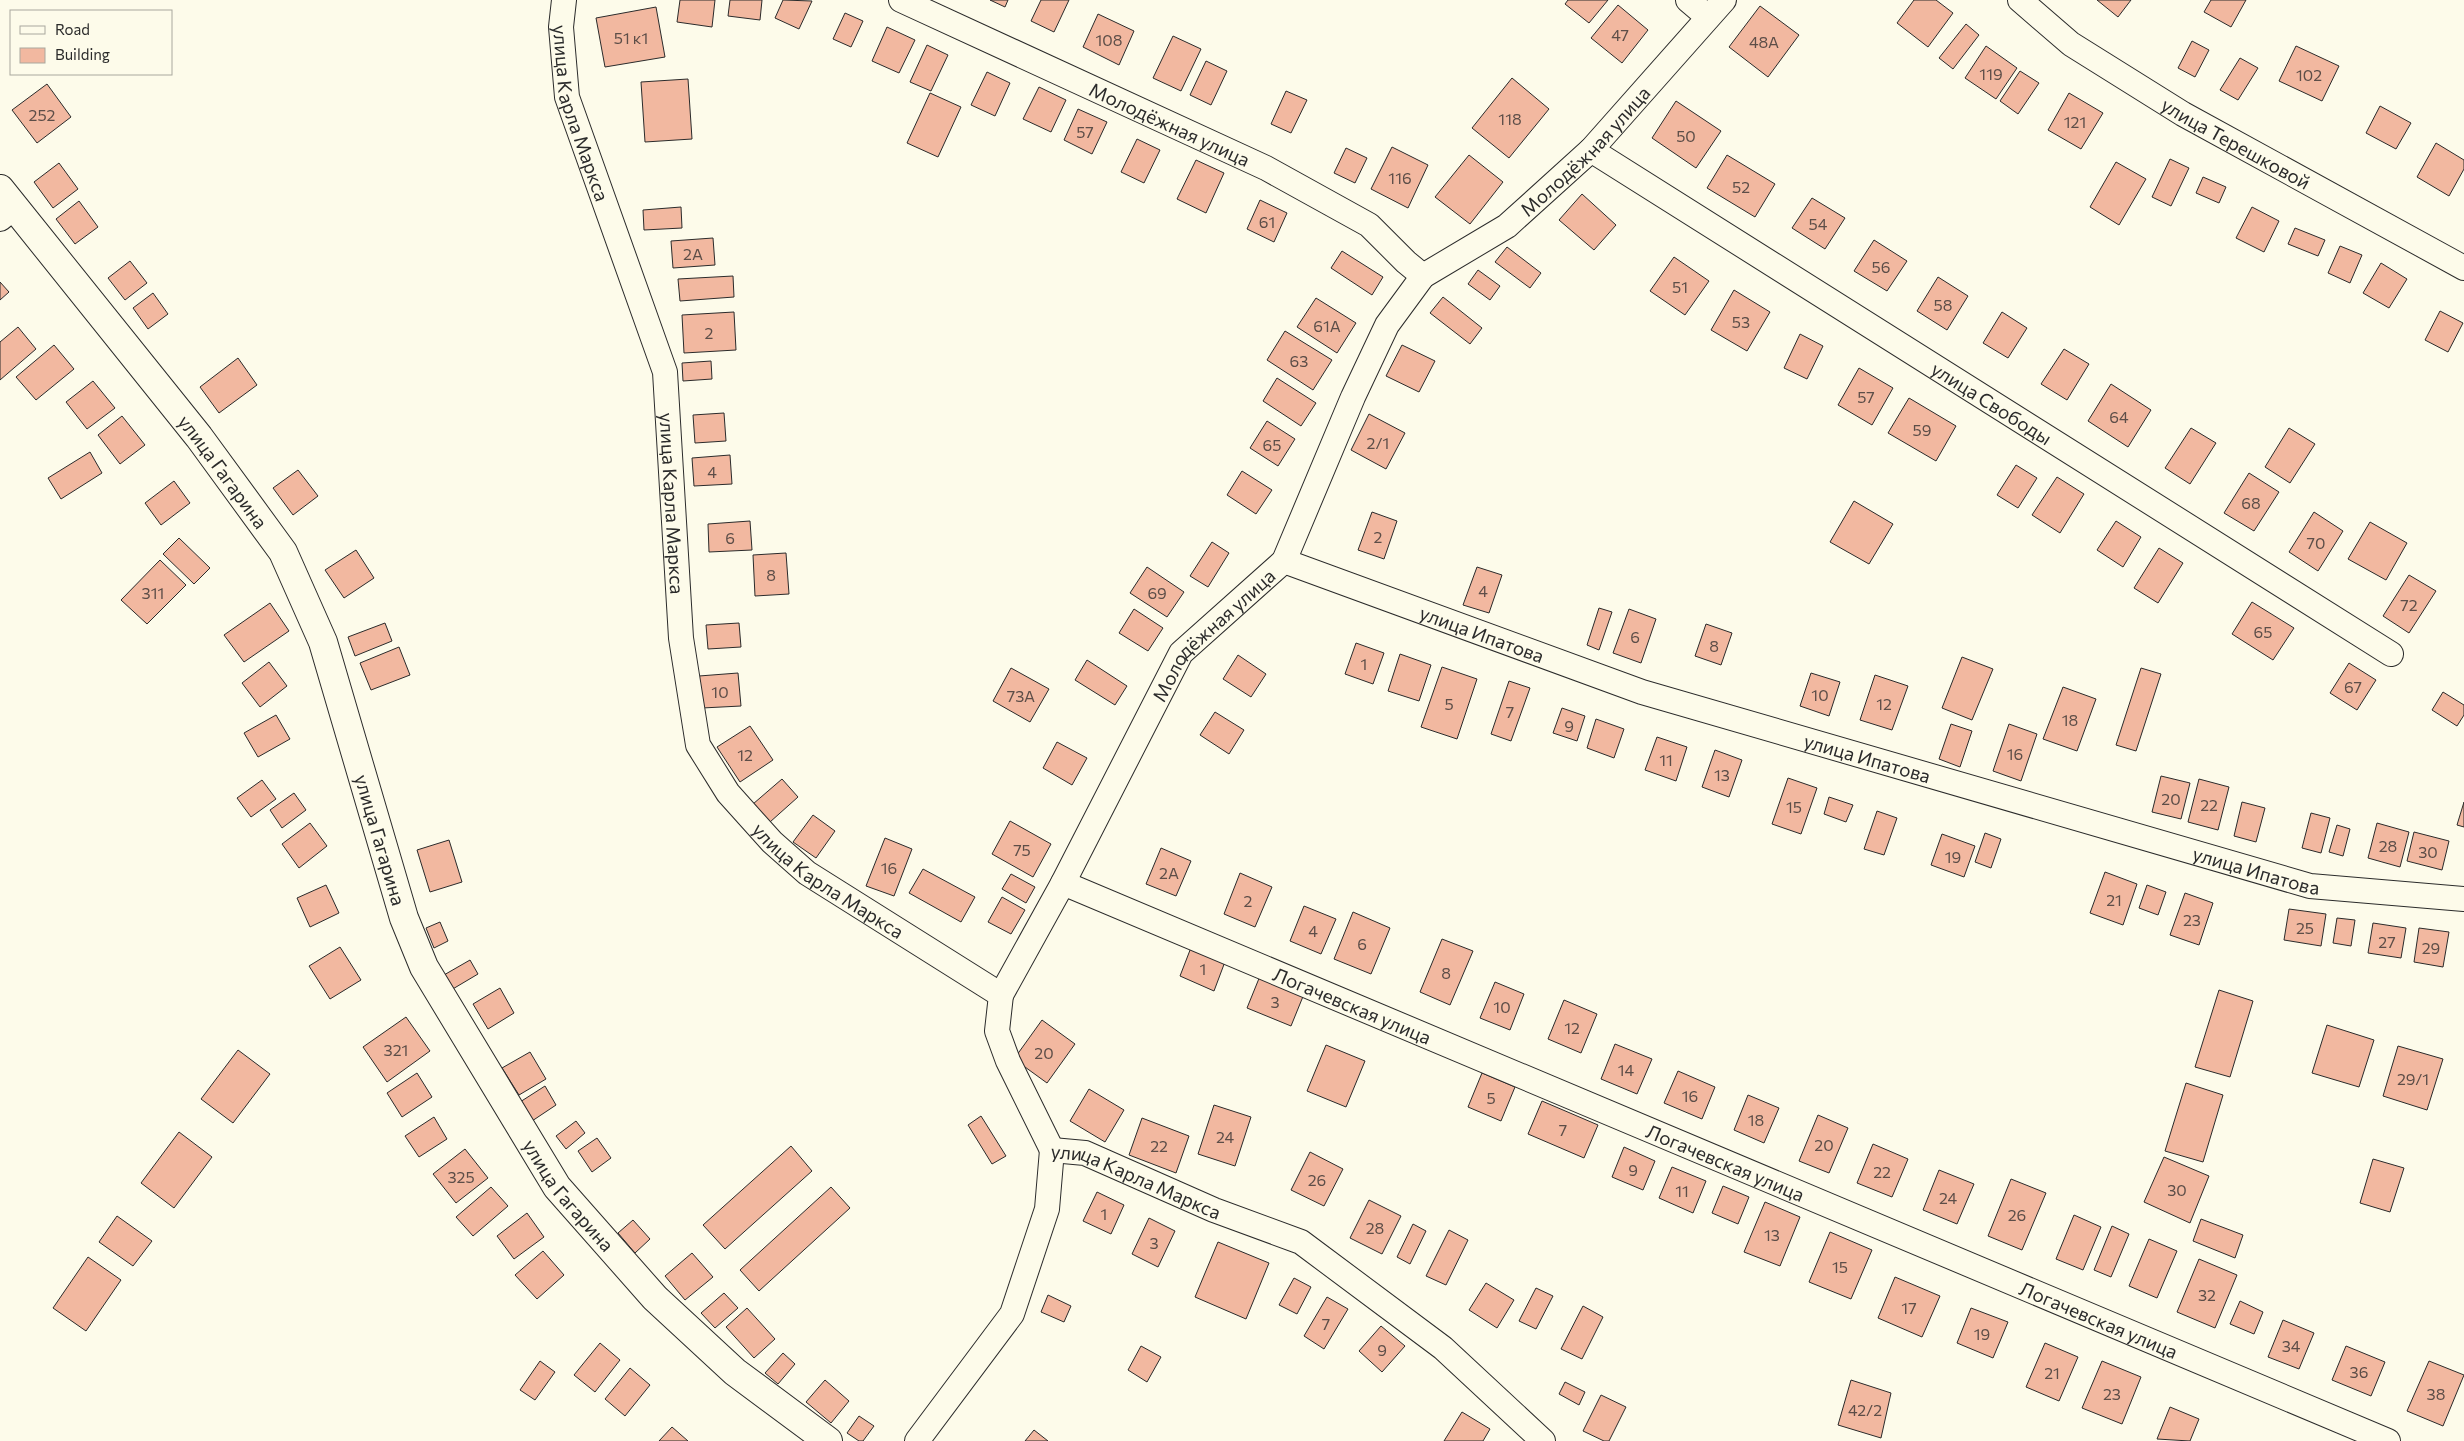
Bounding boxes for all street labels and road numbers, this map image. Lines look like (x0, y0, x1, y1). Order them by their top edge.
street label: улица Карла Маркса (549, 24, 615, 204)
street label: Молодёжная улица (1086, 77, 1254, 171)
street label: Молодёжная улица (1515, 81, 1654, 220)
street label: улица Терешковой (2158, 92, 2315, 193)
street label: улица Свободы (1928, 356, 2056, 449)
street label: улица Гагарина (174, 410, 273, 532)
street label: улица Карла Маркса (656, 412, 690, 595)
street label: Молодёжная улица (1147, 563, 1279, 705)
street label: улица Ипатова (1417, 600, 1548, 667)
street label: улица Ипатова (1801, 728, 1933, 787)
street label: улица Гагарина (351, 772, 411, 908)
street label: улица Карла Маркса (748, 818, 908, 943)
street label: улица Ипатова (2190, 841, 2321, 898)
street label: Логачевская улица (1270, 961, 1435, 1048)
street label: Логачевская улица (1643, 1119, 1808, 1205)
street label: улица Гагарина (519, 1135, 619, 1256)
street label: улица Карла Маркса (1050, 1138, 1224, 1223)
street label: Логачевская улица (2016, 1276, 2181, 1363)

